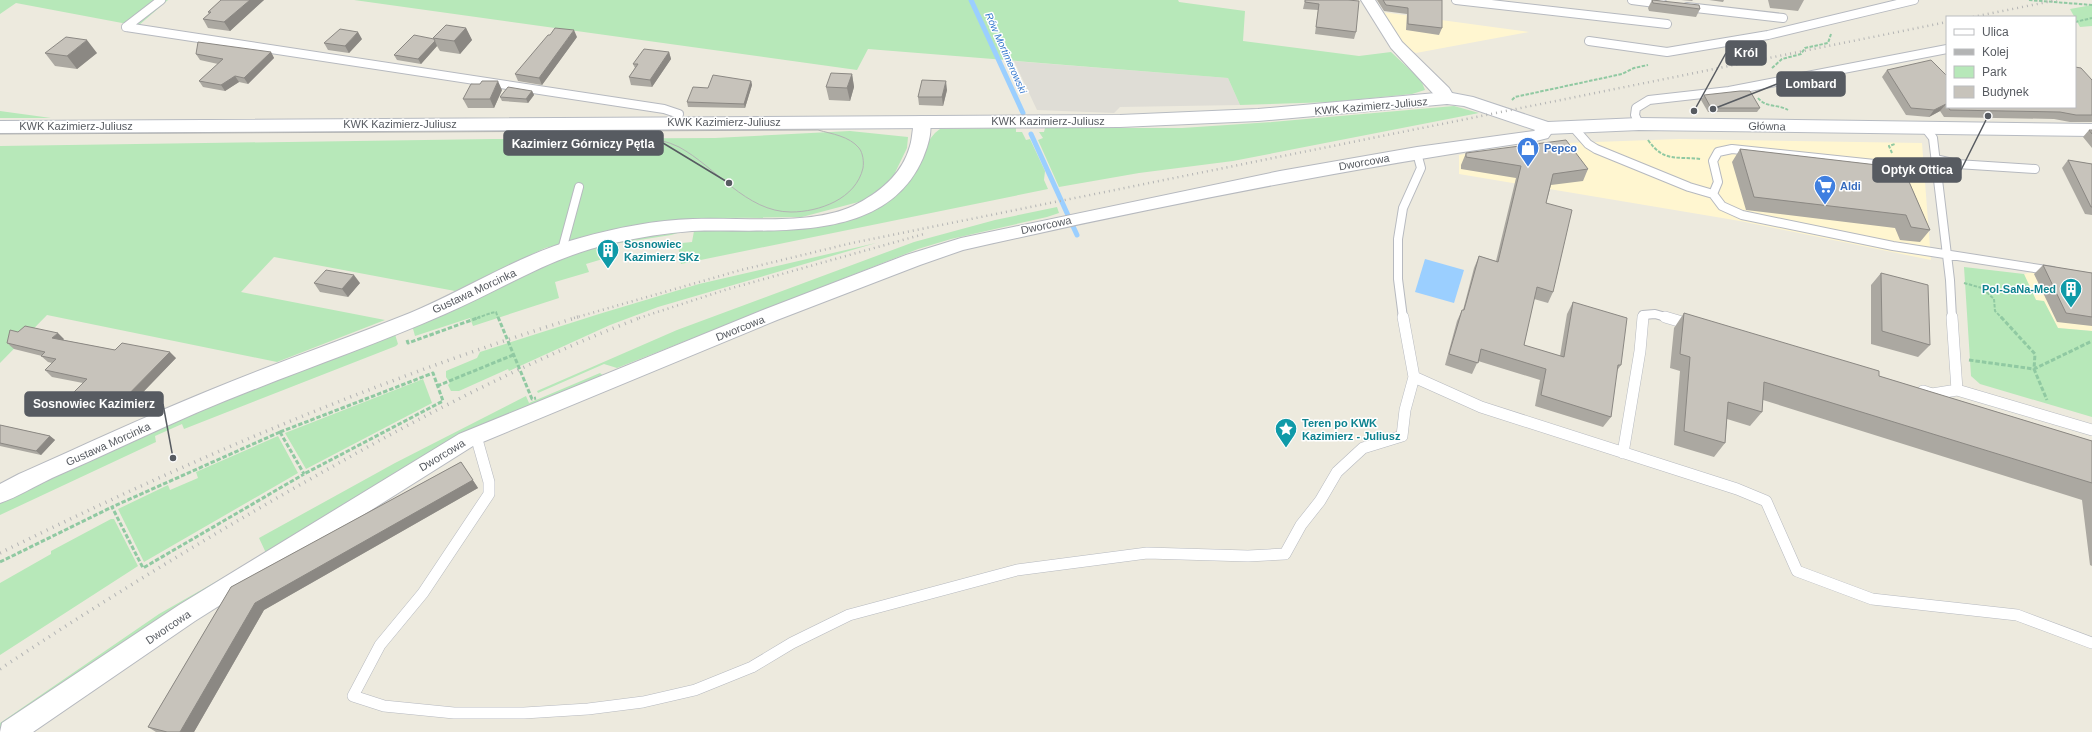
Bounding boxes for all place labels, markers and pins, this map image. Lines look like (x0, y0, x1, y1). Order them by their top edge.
callout: Król (1726, 41, 1766, 65)
callout: Lombard (1777, 72, 1845, 96)
callout: Kazimierz Górniczy Pętla (504, 131, 663, 155)
shop icon: Pepco (1515, 135, 1541, 168)
place label: Pepco (1544, 142, 1577, 154)
callout: Optyk Ottica (1873, 158, 1961, 182)
supermarket icon: Aldi (1812, 173, 1838, 206)
place label: Aldi (1840, 180, 1861, 192)
building icon: Sosnowiec Kazimierz SKz (595, 237, 621, 270)
place label: Sosnowiec Kazimierz SKz (624, 238, 700, 263)
building icon: Pol-SaNa-Med (2058, 276, 2084, 309)
place label: Pol-SaNa-Med (1982, 283, 2056, 295)
callout: Sosnowiec Kazimierz (25, 392, 163, 416)
place icon: Teren po KWK Kazimierz - Juliusz (1273, 416, 1299, 449)
place label: Teren po KWK Kazimierz - Juliusz (1302, 417, 1401, 442)

